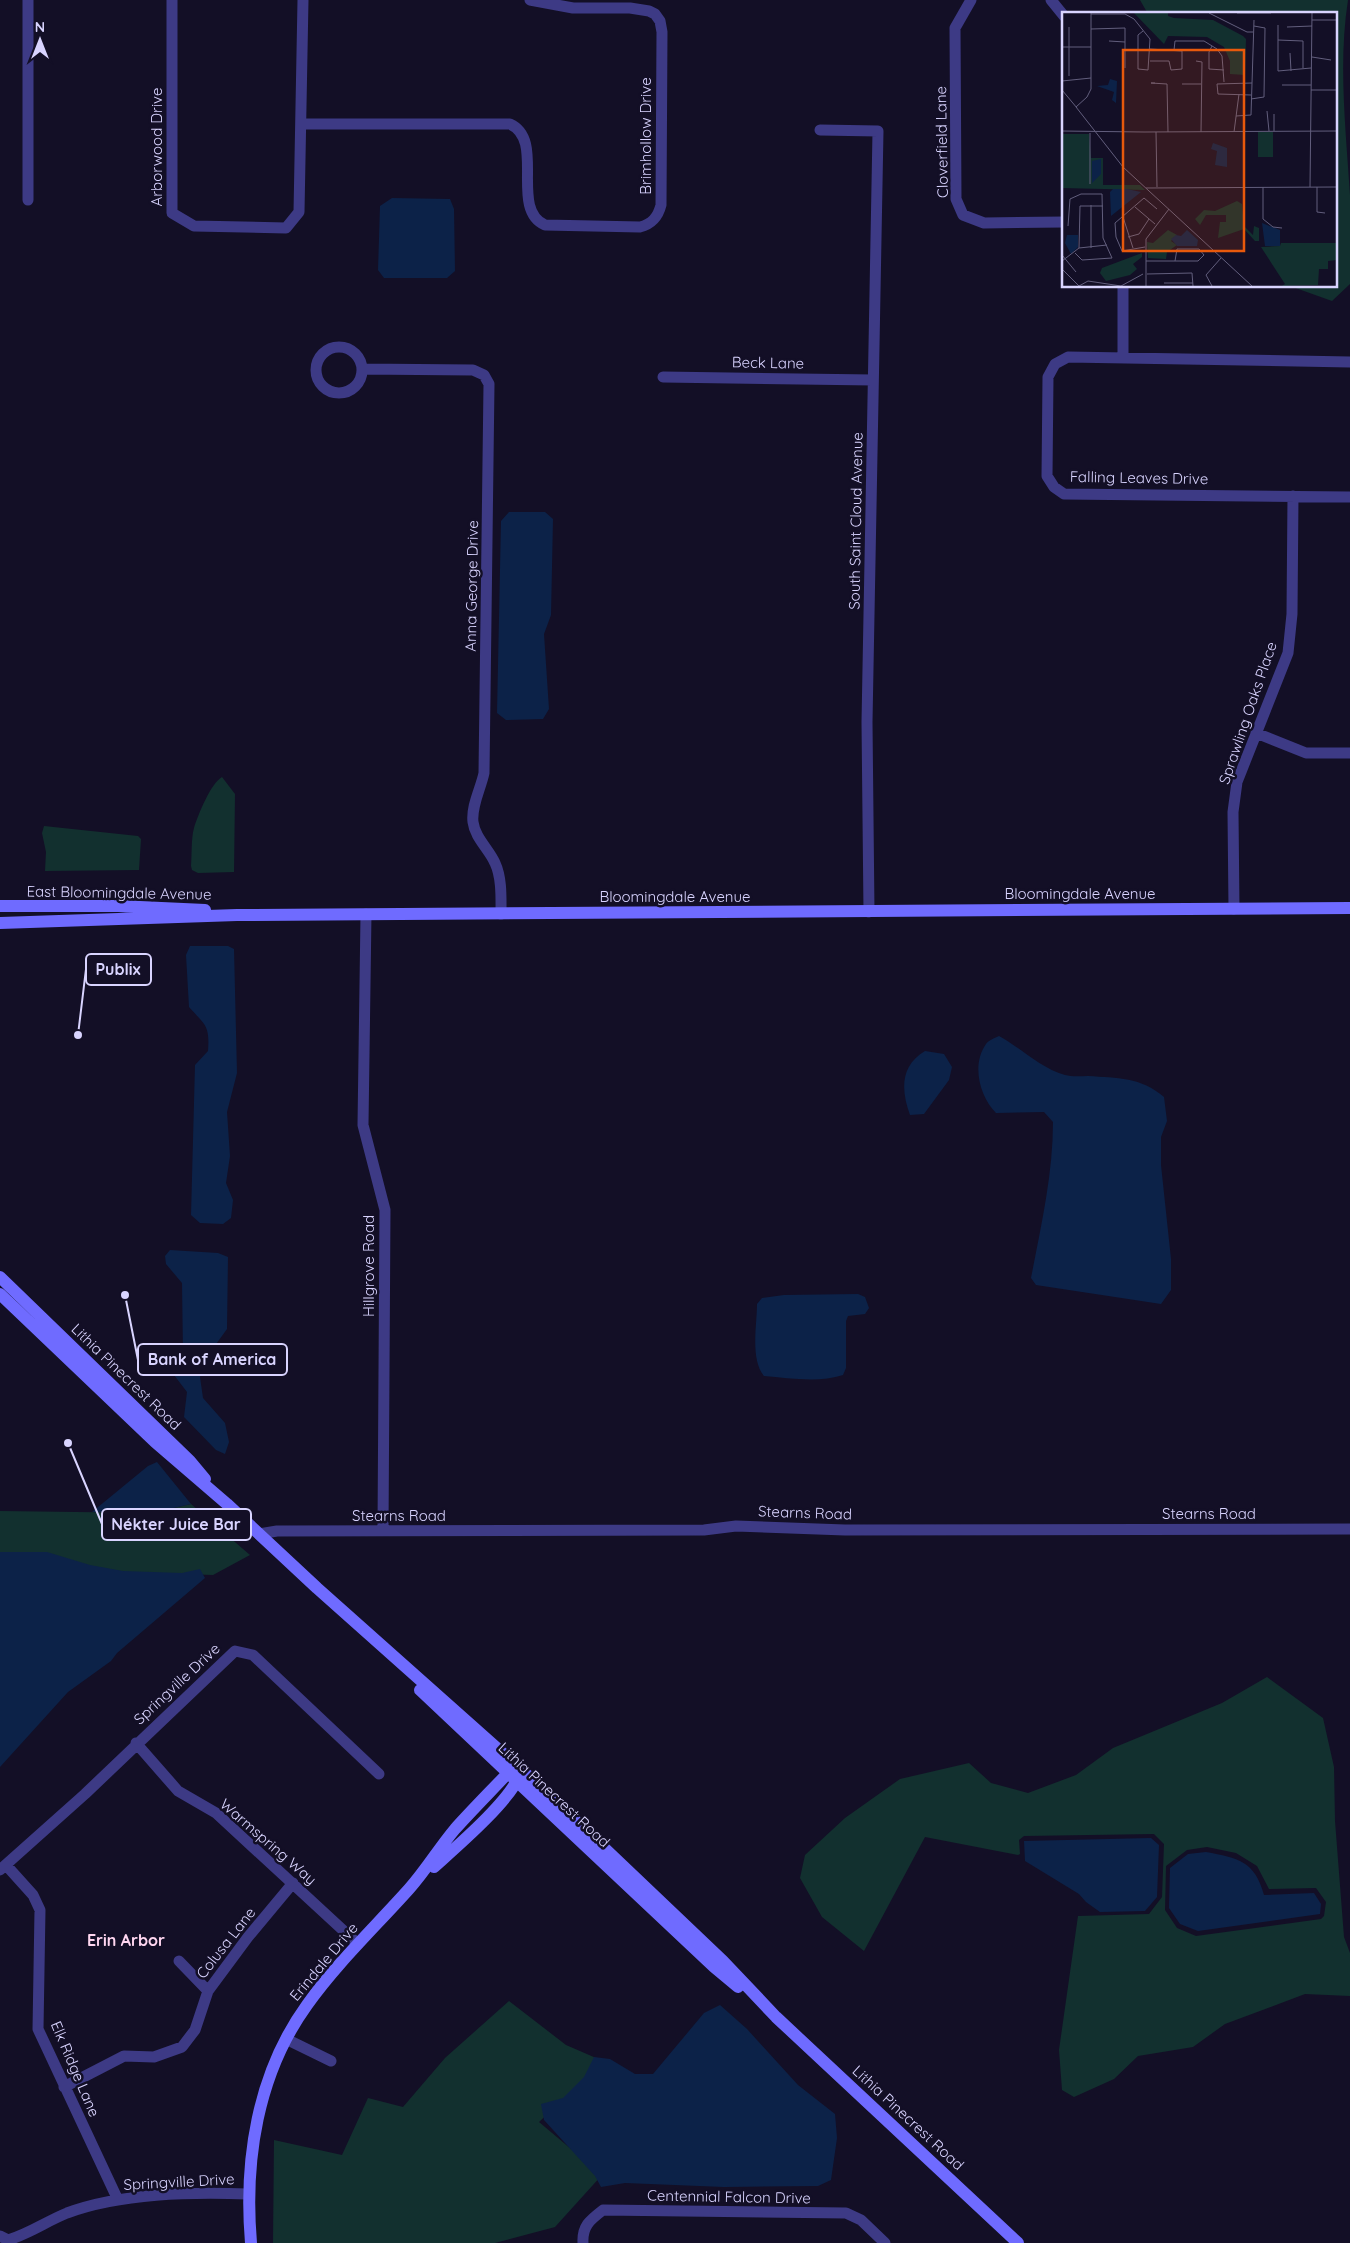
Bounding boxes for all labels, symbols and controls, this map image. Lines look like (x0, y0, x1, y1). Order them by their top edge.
inset map (1062, 12, 1338, 288)
north arrow (15, 15, 65, 65)
text: N (35, 18, 45, 36)
street label: Brimhollow Drive (636, 77, 655, 195)
street label: Cloverfield Lane (931, 86, 952, 198)
street label: Arborwood Drive (147, 88, 166, 206)
street label: Beck Lane (732, 352, 804, 373)
street label: South Saint Cloud Avenue (844, 432, 867, 610)
street label: Falling Leaves Drive (1070, 467, 1208, 488)
street label: Anna George Drive (461, 520, 482, 652)
street label: Sprawling Oaks Place (1214, 639, 1281, 787)
street label: East Bloomingdale Avenue (26, 881, 212, 904)
street label: Bloomingdale Avenue (1004, 884, 1156, 903)
street label: Bloomingdale Avenue (599, 887, 751, 906)
callout: Publix (86, 954, 151, 985)
text: Publix (96, 959, 141, 979)
street label: Hillgrove Road (359, 1215, 378, 1317)
street label: Lithia Pinecrest Road (67, 1319, 185, 1434)
callout: Bank of America (138, 1344, 287, 1375)
text: Bank of America (148, 1349, 276, 1369)
street label: Stearns Road (758, 1501, 852, 1524)
street label: Stearns Road (1162, 1504, 1256, 1523)
street label: Stearns Road (352, 1506, 446, 1525)
callout: Nékter Juice Bar (102, 1509, 251, 1540)
text: Nékter Juice Bar (111, 1514, 241, 1534)
street label: Springville Drive (130, 1639, 224, 1728)
street label: Lithia Pinecrest Road (495, 1738, 614, 1851)
street label: Warmspring Way (216, 1794, 321, 1889)
street label: Colusa Lane (192, 1903, 259, 1982)
street label: Erindale Drive (285, 1919, 362, 2005)
district label: Erin Arbor (87, 1930, 165, 1950)
street label: Elk Ridge Lane (47, 2018, 104, 2120)
street label: Lithia Pinecrest Road (849, 2061, 968, 2174)
street label: Springville Drive (123, 2169, 235, 2194)
street label: Centennial Falcon Drive (647, 2186, 811, 2207)

